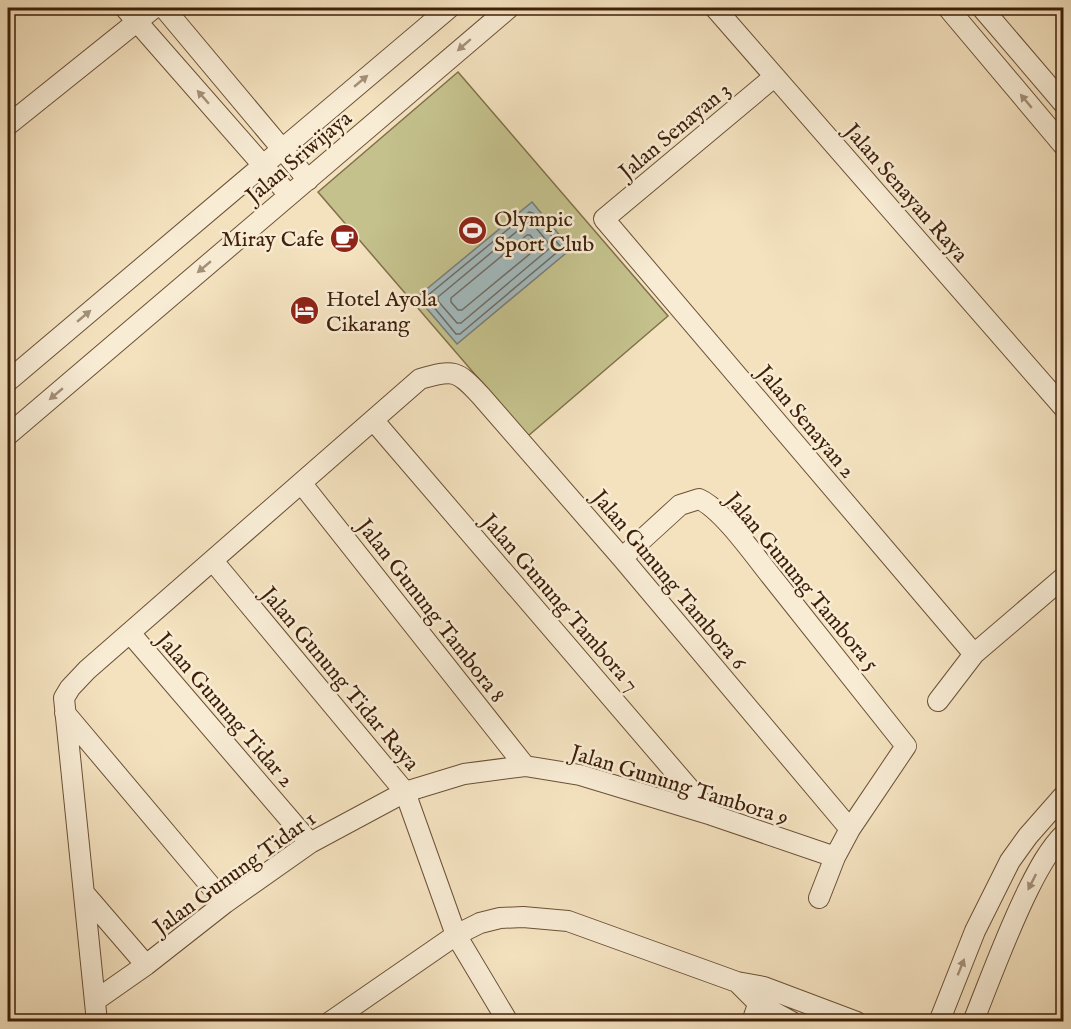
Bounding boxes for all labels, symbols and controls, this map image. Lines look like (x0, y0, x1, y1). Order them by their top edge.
one-way arrow (456, 39, 472, 52)
one-way arrow (353, 75, 369, 88)
street label: Jalan Senayan 3 (611, 77, 737, 188)
one-way arrow (197, 90, 210, 105)
one-way arrow (1020, 94, 1033, 109)
street label: Jalan Sriwijaya (238, 105, 358, 212)
street label: Jalan Senayan Raya (836, 116, 974, 269)
place label: Olympic Sport Club (494, 206, 594, 259)
sports icon: Olympic Sport Club (457, 215, 489, 247)
cafe icon: Miray Cafe (329, 222, 361, 254)
place label: Miray Cafe (221, 226, 324, 254)
one-way arrow (196, 261, 212, 274)
place label: Hotel Ayola Cikarang (326, 286, 437, 339)
hotel icon: Hotel Ayola Cikarang (289, 295, 321, 327)
one-way arrow (76, 310, 91, 323)
street label: Jalan Senayan 2 (748, 358, 861, 485)
one-way arrow (48, 387, 64, 400)
street label: Jalan Gunung Tambora 6 (583, 482, 752, 677)
street label: Jalan Gunung Tambora 5 (717, 485, 885, 677)
street label: Jalan Gunung Tambora 7 (472, 506, 645, 698)
street label: Jalan Gunung Tambora 8 (348, 511, 511, 709)
street label: Jalan Gunung Tidar Raya (252, 579, 425, 778)
street label: Jalan Gunung Tidar 2 (147, 625, 300, 794)
street label: Jalan Gunung Tambora 9 (564, 739, 792, 832)
street label: Jalan Gunung Tidar 1 (146, 805, 322, 944)
one-way arrow (1027, 874, 1037, 891)
one-way arrow (957, 958, 966, 976)

